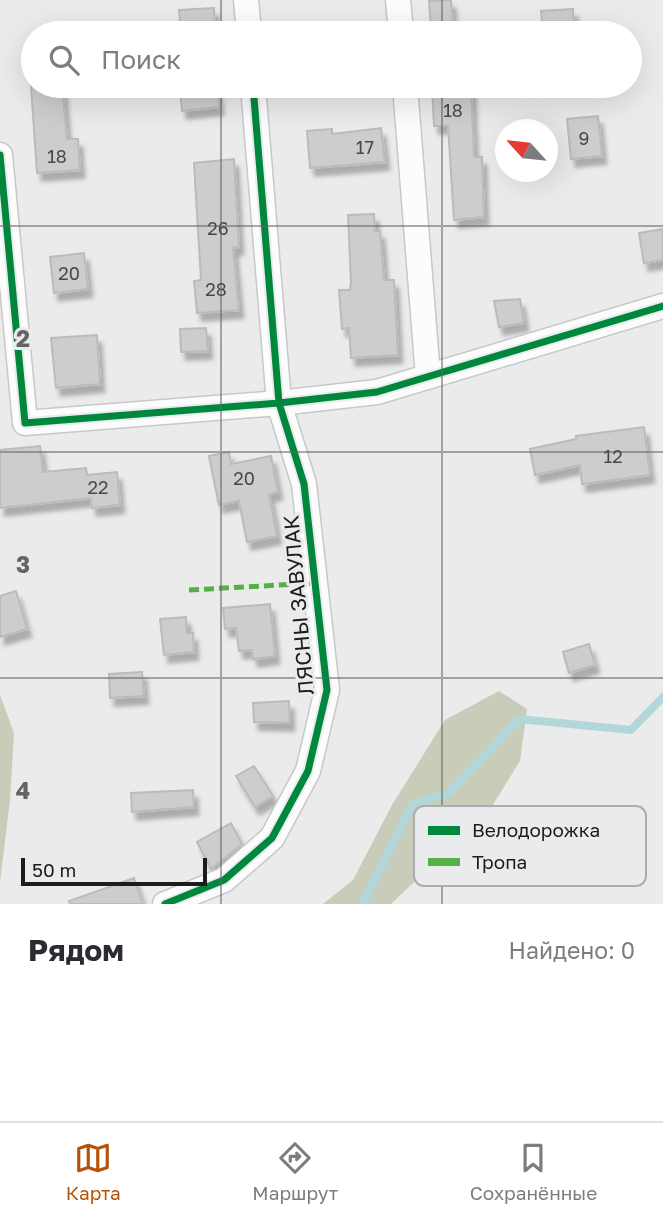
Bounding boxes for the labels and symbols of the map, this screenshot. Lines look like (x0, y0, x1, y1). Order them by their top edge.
house number: 18 (443, 99, 463, 121)
north arrow (495, 119, 558, 182)
house number: 9 (579, 127, 589, 149)
house number: 17 (356, 136, 374, 158)
house number: 18 (47, 145, 67, 167)
house number: 26 (207, 217, 229, 239)
house number: 20 (58, 262, 80, 284)
house number: 28 (205, 278, 227, 300)
text: 2 (16, 324, 30, 352)
house number: 12 (603, 445, 623, 467)
house number: 20 (233, 467, 255, 489)
house number: 22 (88, 476, 108, 498)
street label: ЛЯСНЫ ЗАВУЛАК (277, 514, 319, 696)
text: 3 (16, 550, 30, 578)
text: 4 (16, 776, 30, 804)
legend (414, 806, 646, 886)
text: Велодорожка (472, 818, 600, 841)
text: Тропа (472, 850, 527, 873)
scale bar (21, 855, 206, 887)

